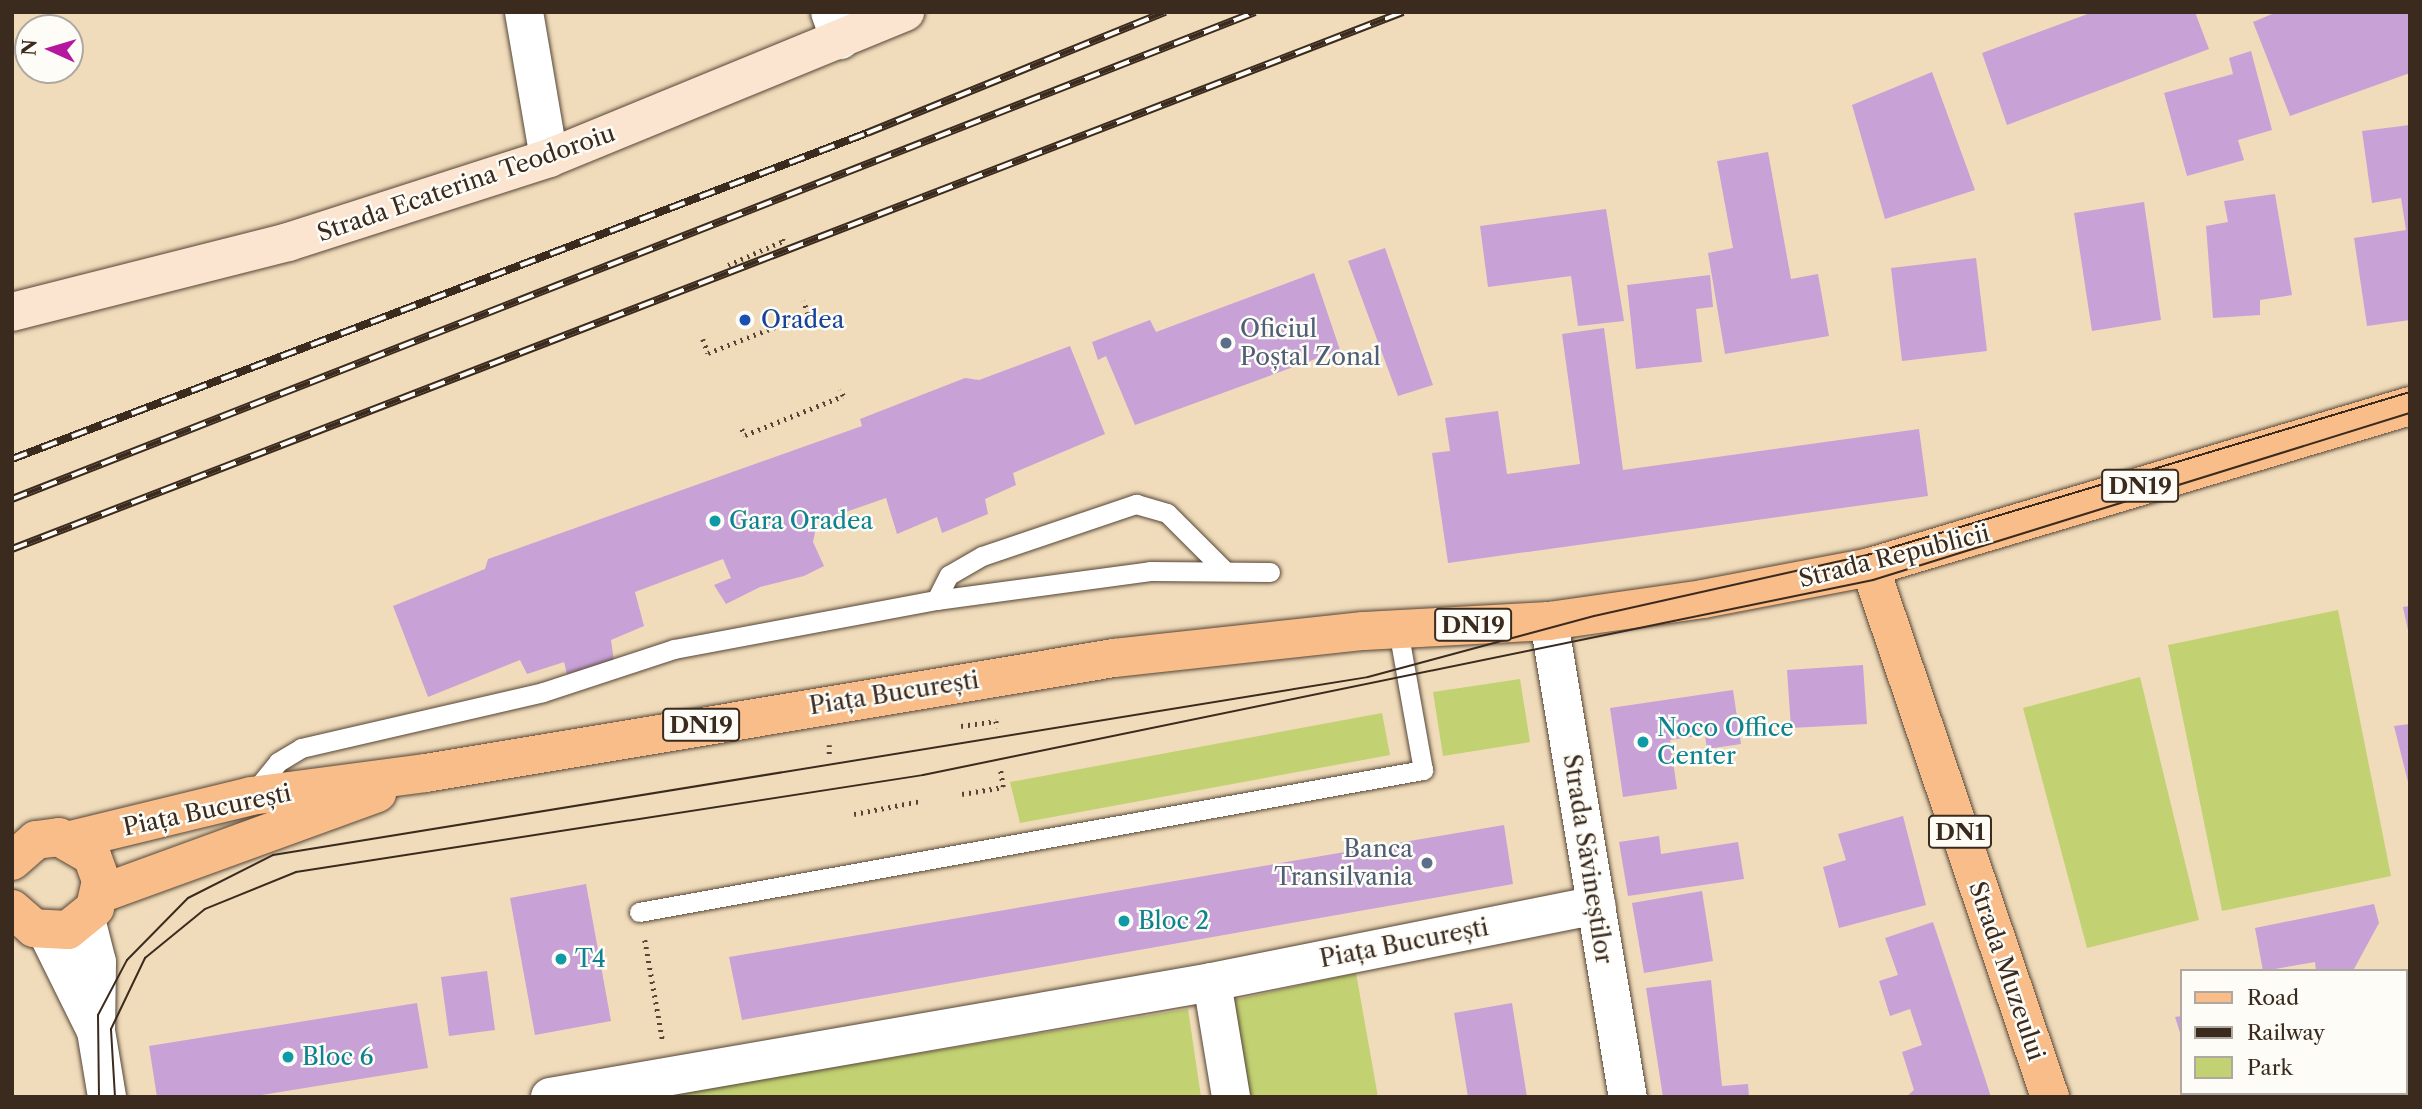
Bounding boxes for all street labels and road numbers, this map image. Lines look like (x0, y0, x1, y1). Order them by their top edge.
street label: Strada Ecaterina Teodoroiu (313, 118, 619, 248)
road number: DN19 (2100, 466, 2180, 506)
street label: Strada Republicii (1796, 518, 1992, 594)
road number: DN19 (1433, 606, 1513, 645)
street label: Piața București (807, 665, 981, 721)
road number: DN19 (661, 706, 741, 744)
street label: Strada Săvineștilor (1557, 752, 1619, 966)
street label: Piața București (120, 778, 294, 842)
road number: DN1 (1927, 812, 1993, 852)
street label: Strada Muzeului (1963, 878, 2051, 1064)
street label: Piața București (1317, 912, 1491, 974)

